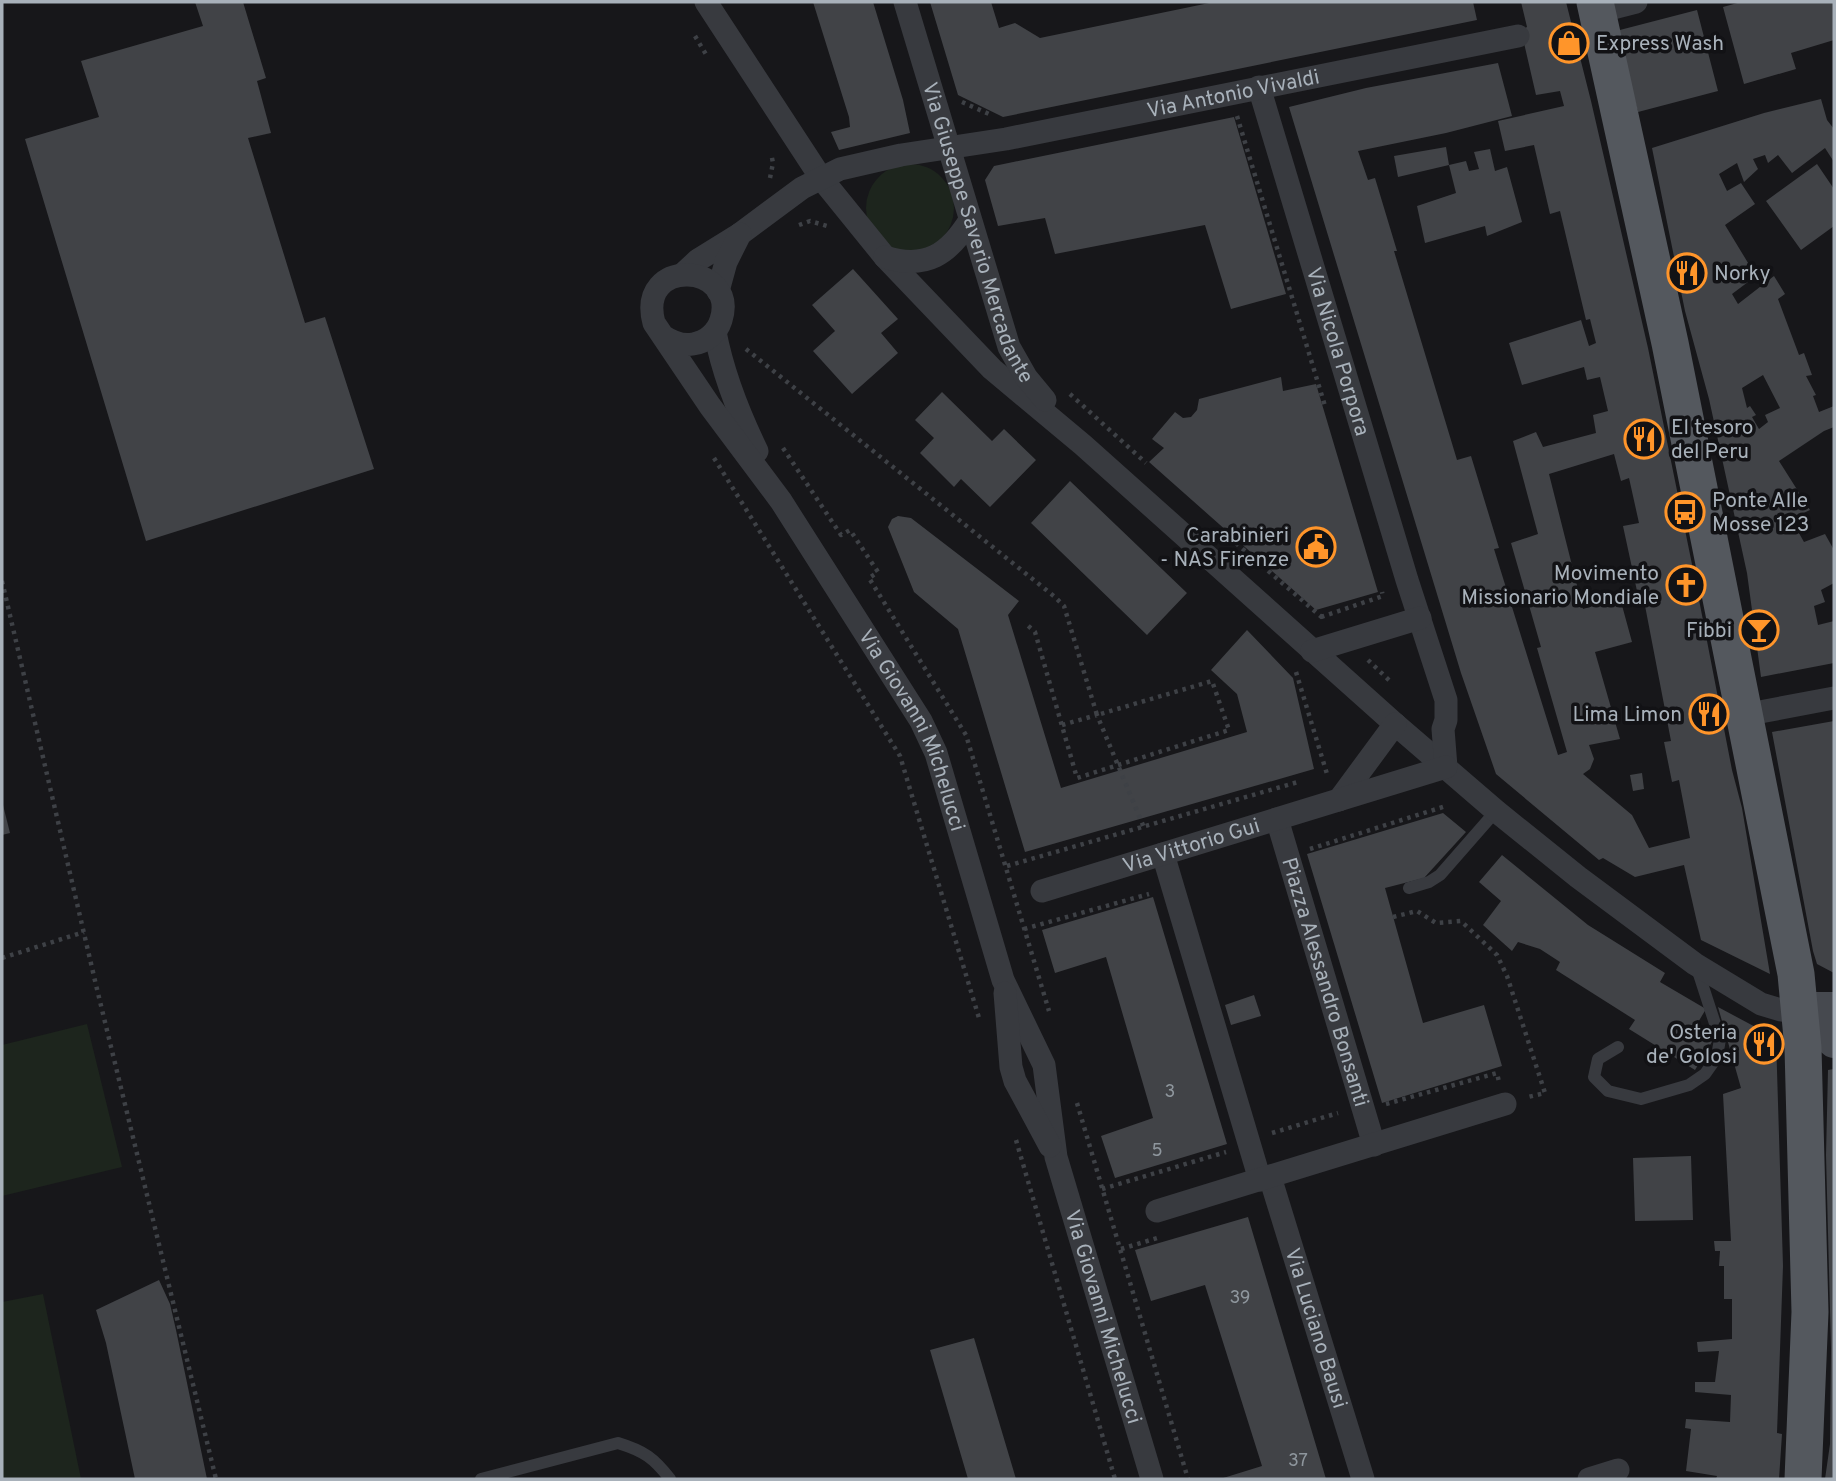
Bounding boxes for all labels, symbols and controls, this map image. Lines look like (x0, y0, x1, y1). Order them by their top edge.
shop icon: Express Wash (1548, 22, 1590, 64)
place label: Express Wash (1596, 31, 1724, 58)
street label: Via Antonio Vivaldi (1145, 64, 1322, 125)
street label: Via Giuseppe Saverio Mercadante (915, 79, 1039, 389)
restaurant icon: Norky (1666, 252, 1708, 294)
place label: Norky (1714, 261, 1771, 288)
street label: Via Nicola Porpora (1299, 264, 1375, 439)
place label: El tesoro del Peru (1671, 415, 1753, 466)
restaurant icon: El tesoro del Peru (1623, 418, 1665, 460)
place label: Ponte Alle Mosse 123 (1712, 488, 1809, 539)
bus stop icon: Ponte Alle Mosse 123 (1664, 491, 1706, 533)
place label: Carabinieri - NAS Firenze (1160, 523, 1289, 574)
public building icon: Carabinieri - NAS Firenze (1295, 526, 1337, 568)
place label: Movimento Missionario Mondiale (1461, 561, 1659, 612)
church icon: Movimento Missionario Mondiale (1665, 564, 1707, 606)
bar icon: Fibbi (1738, 609, 1780, 651)
place label: Fibbi (1686, 618, 1732, 645)
street label: Via Giovanni Michelucci (851, 625, 970, 835)
restaurant icon: Lima Limon (1688, 693, 1730, 735)
place label: Lima Limon (1572, 702, 1682, 729)
street label: Via Vittorio Gui (1120, 813, 1263, 880)
street label: Piazza Alessandro Bonsanti (1274, 855, 1374, 1110)
place label: Osteria de' Golosi (1646, 1020, 1737, 1071)
restaurant icon: Osteria de' Golosi (1743, 1023, 1785, 1065)
house number: 3 (1165, 1081, 1175, 1104)
house number: 5 (1151, 1140, 1163, 1163)
street label: Via Giovanni Michelucci (1057, 1207, 1147, 1427)
street label: Via Luciano Bausi (1278, 1245, 1352, 1412)
house number: 39 (1229, 1287, 1251, 1310)
house number: 37 (1288, 1450, 1308, 1473)

